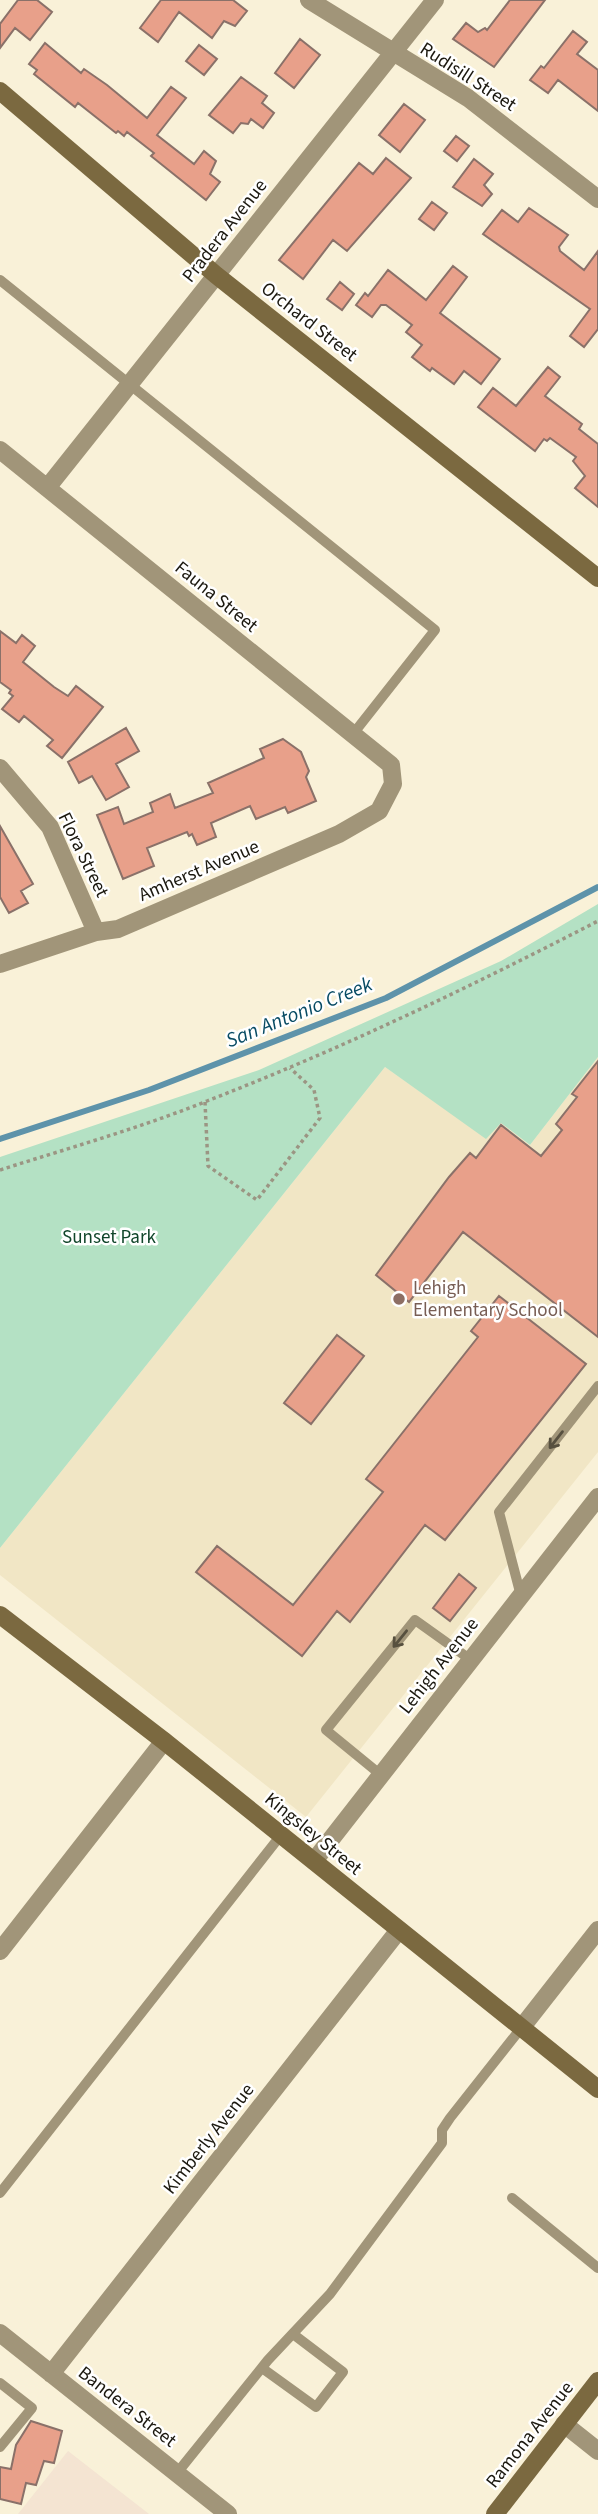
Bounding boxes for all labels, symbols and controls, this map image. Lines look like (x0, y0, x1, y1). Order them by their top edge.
street label: Rudisill Street (414, 36, 522, 119)
street label: Pradera Avenue (176, 174, 274, 288)
street label: Orchard Street (255, 276, 363, 369)
street label: Fauna Street (169, 555, 264, 639)
street label: Flora Street (51, 808, 115, 903)
street label: Amherst Avenue (134, 833, 264, 909)
water label: San Antonio Creek (221, 969, 378, 1055)
park label: Sunset Park (62, 1224, 156, 1251)
place label: Lehigh Elementary School (413, 1275, 563, 1324)
marker: Lehigh Elementary School (391, 1291, 407, 1307)
one-way arrow (549, 1430, 564, 1449)
street label: Lehigh Avenue (393, 1612, 485, 1720)
one-way arrow (392, 1629, 407, 1647)
street label: Kingsley Street (259, 1786, 368, 1882)
street label: Kimberly Avenue (157, 2078, 261, 2200)
street label: Bandera Street (72, 2360, 182, 2454)
street label: Ramona Avenue (480, 2376, 580, 2494)

